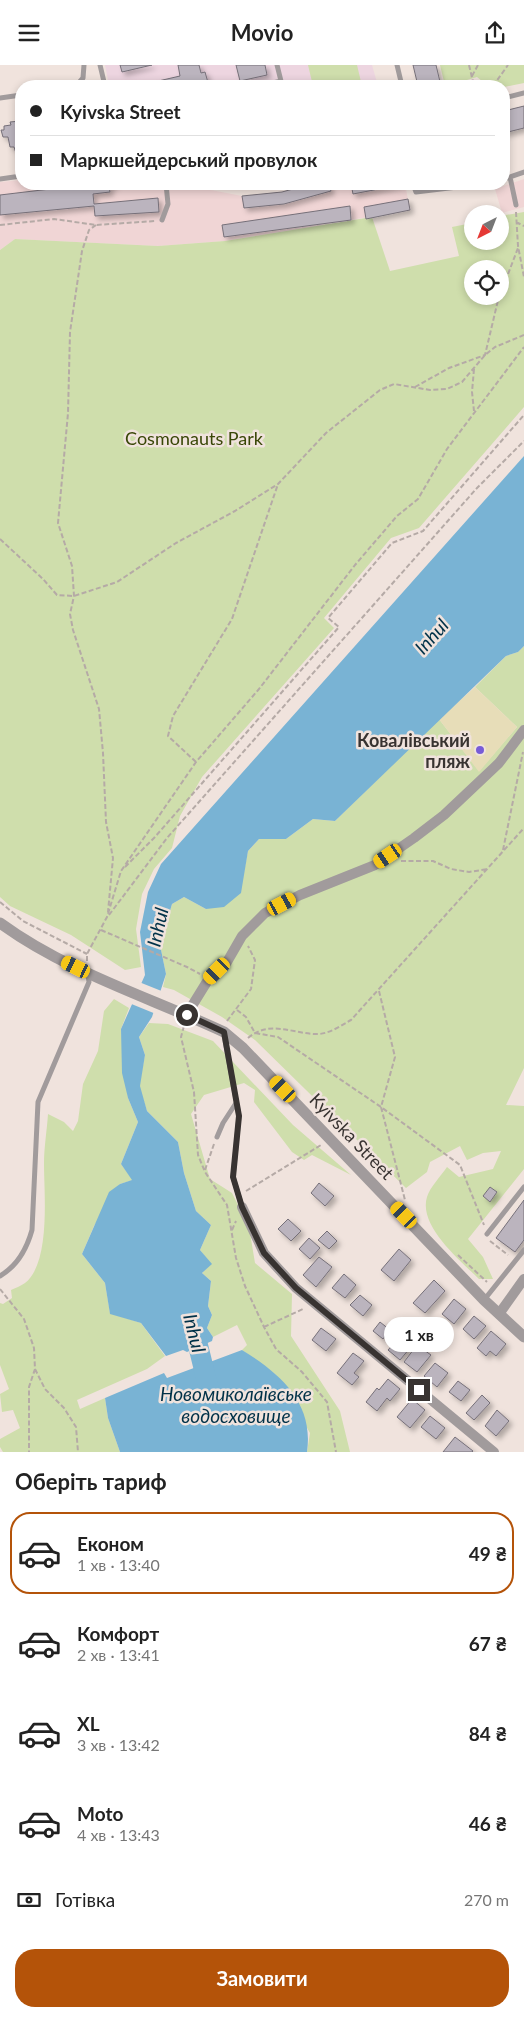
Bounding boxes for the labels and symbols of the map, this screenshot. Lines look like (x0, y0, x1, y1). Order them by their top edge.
north arrow (464, 205, 509, 250)
park label: Cosmonauts Park (125, 427, 264, 449)
water label: Inhul (409, 614, 453, 658)
place label: Ковалівський пляж (357, 729, 470, 772)
marker: Ковалівський пляж (474, 744, 486, 756)
car (371, 841, 404, 871)
car (265, 890, 298, 918)
water label: Inhul (141, 905, 173, 949)
car (59, 954, 92, 980)
car (201, 955, 232, 987)
route start (176, 1004, 198, 1026)
car (267, 1073, 298, 1105)
street label: Kyivska Street (305, 1088, 399, 1184)
car (388, 1199, 419, 1231)
water label: Inhul (179, 1311, 211, 1355)
callout: 1 хв (384, 1317, 454, 1353)
route end (408, 1379, 430, 1401)
water label: Новомиколаївське водосховище (160, 1382, 312, 1427)

